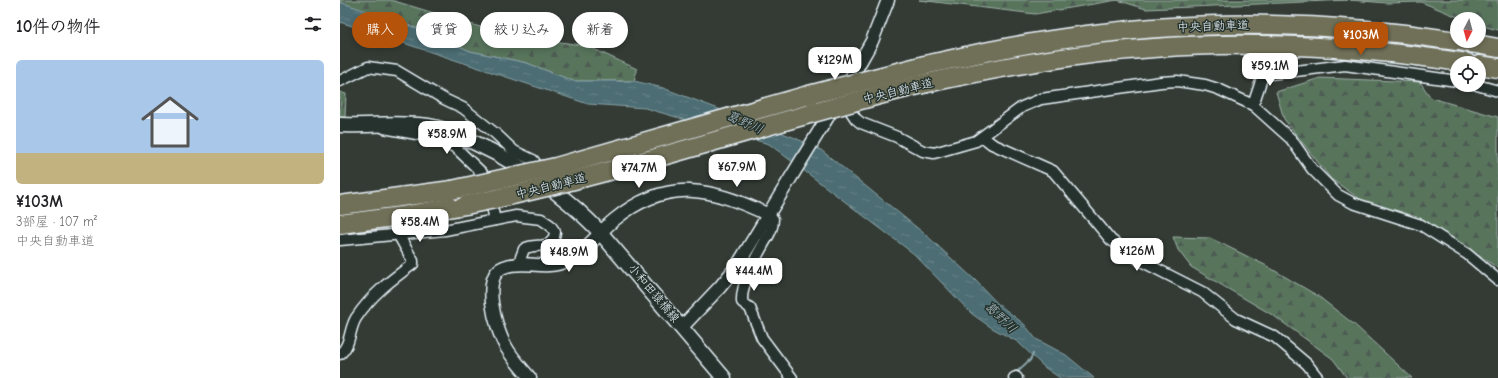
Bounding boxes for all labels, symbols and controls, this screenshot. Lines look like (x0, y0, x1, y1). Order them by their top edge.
chip: 購入 (352, 12, 408, 48)
chip: 賃貸 (416, 12, 472, 48)
chip: 絞り込み (480, 12, 564, 48)
chip: 新着 (572, 12, 628, 48)
north arrow (1450, 12, 1486, 48)
map controls (1450, 12, 1486, 92)
icon: filters (302, 13, 324, 35)
text: 10件の物件 (16, 17, 100, 36)
street label: 中央自動車道 (1177, 18, 1249, 34)
pin: ¥103M (1333, 22, 1389, 56)
text: ¥103M (1343, 27, 1379, 42)
pin: ¥129M (807, 47, 863, 81)
text: ¥129M (817, 52, 853, 67)
pin: ¥59.1M (1237, 53, 1303, 87)
button: locate (1450, 56, 1486, 92)
text: ¥59.1M (1251, 58, 1289, 73)
street label: 中央自動車道 (861, 75, 935, 107)
icon: home (134, 86, 206, 158)
water label: 葛野川 (724, 107, 766, 137)
pin: ¥58.9M (414, 121, 480, 155)
text: ¥58.9M (427, 126, 467, 141)
pin: ¥67.9M (704, 154, 770, 188)
pin: ¥74.7M (606, 155, 672, 189)
text: ¥67.9M (718, 159, 756, 174)
text: ¥74.7M (621, 160, 657, 175)
street label: 中央自動車道 (514, 170, 588, 202)
text: ¥103M (16, 192, 63, 211)
pin: ¥58.4M (387, 209, 453, 243)
text: 3部屋 · 107 m² (16, 214, 97, 229)
text: ¥58.4M (401, 214, 439, 229)
text: 中央自動車道 (16, 233, 94, 248)
pin: ¥126M (1109, 238, 1165, 272)
pin: ¥48.9M (536, 239, 602, 273)
text: ¥126M (1119, 243, 1155, 258)
text: ¥48.9M (550, 244, 588, 259)
pin: ¥44.4M (721, 258, 787, 292)
street label: 小和田猿橋線 (625, 261, 683, 325)
text: ¥44.4M (735, 263, 773, 278)
water label: 葛野川 (982, 298, 1020, 336)

